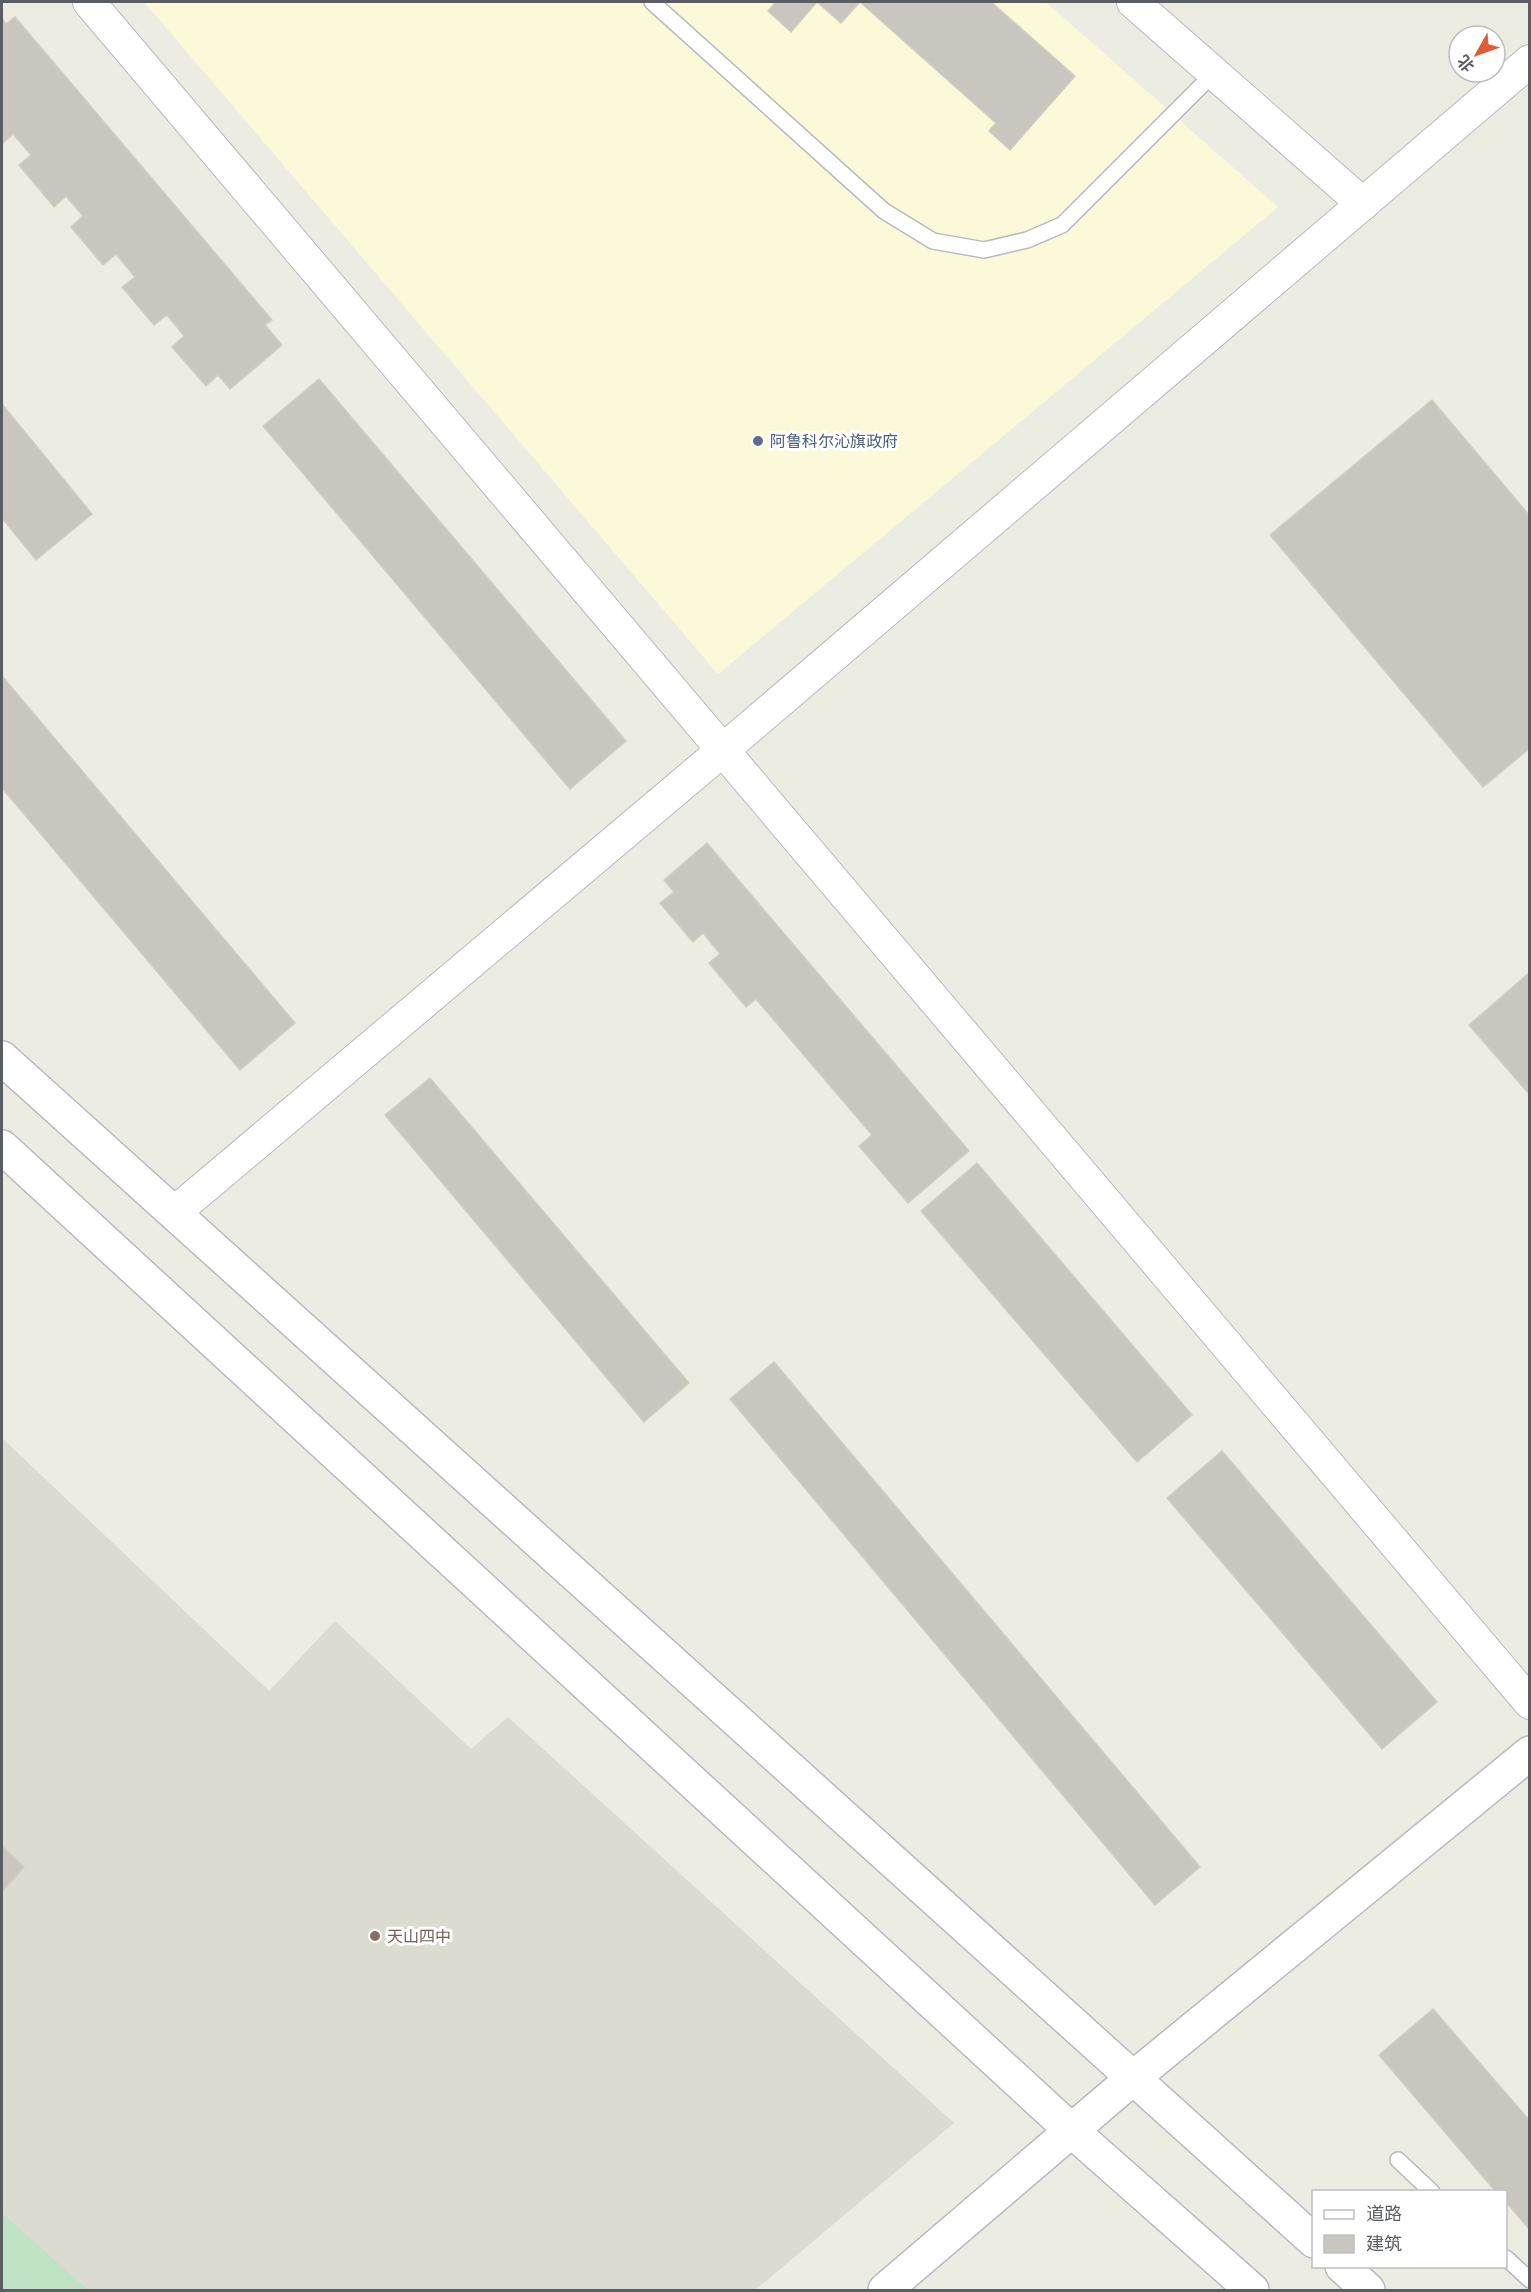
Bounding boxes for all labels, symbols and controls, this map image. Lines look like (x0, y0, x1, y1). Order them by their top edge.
north arrow (1447, 24, 1507, 84)
text: 北 (1453, 51, 1478, 76)
place label: 阿鲁科尔沁旗政府 (770, 432, 898, 451)
marker: 阿鲁科尔沁旗政府 (751, 434, 765, 448)
place label: 天山四中 (387, 1927, 451, 1946)
marker: 天山四中 (368, 1929, 382, 1943)
legend (1312, 2190, 1507, 2268)
text: 道路 (1366, 2203, 1402, 2224)
text: 建筑 (1366, 2233, 1402, 2254)

